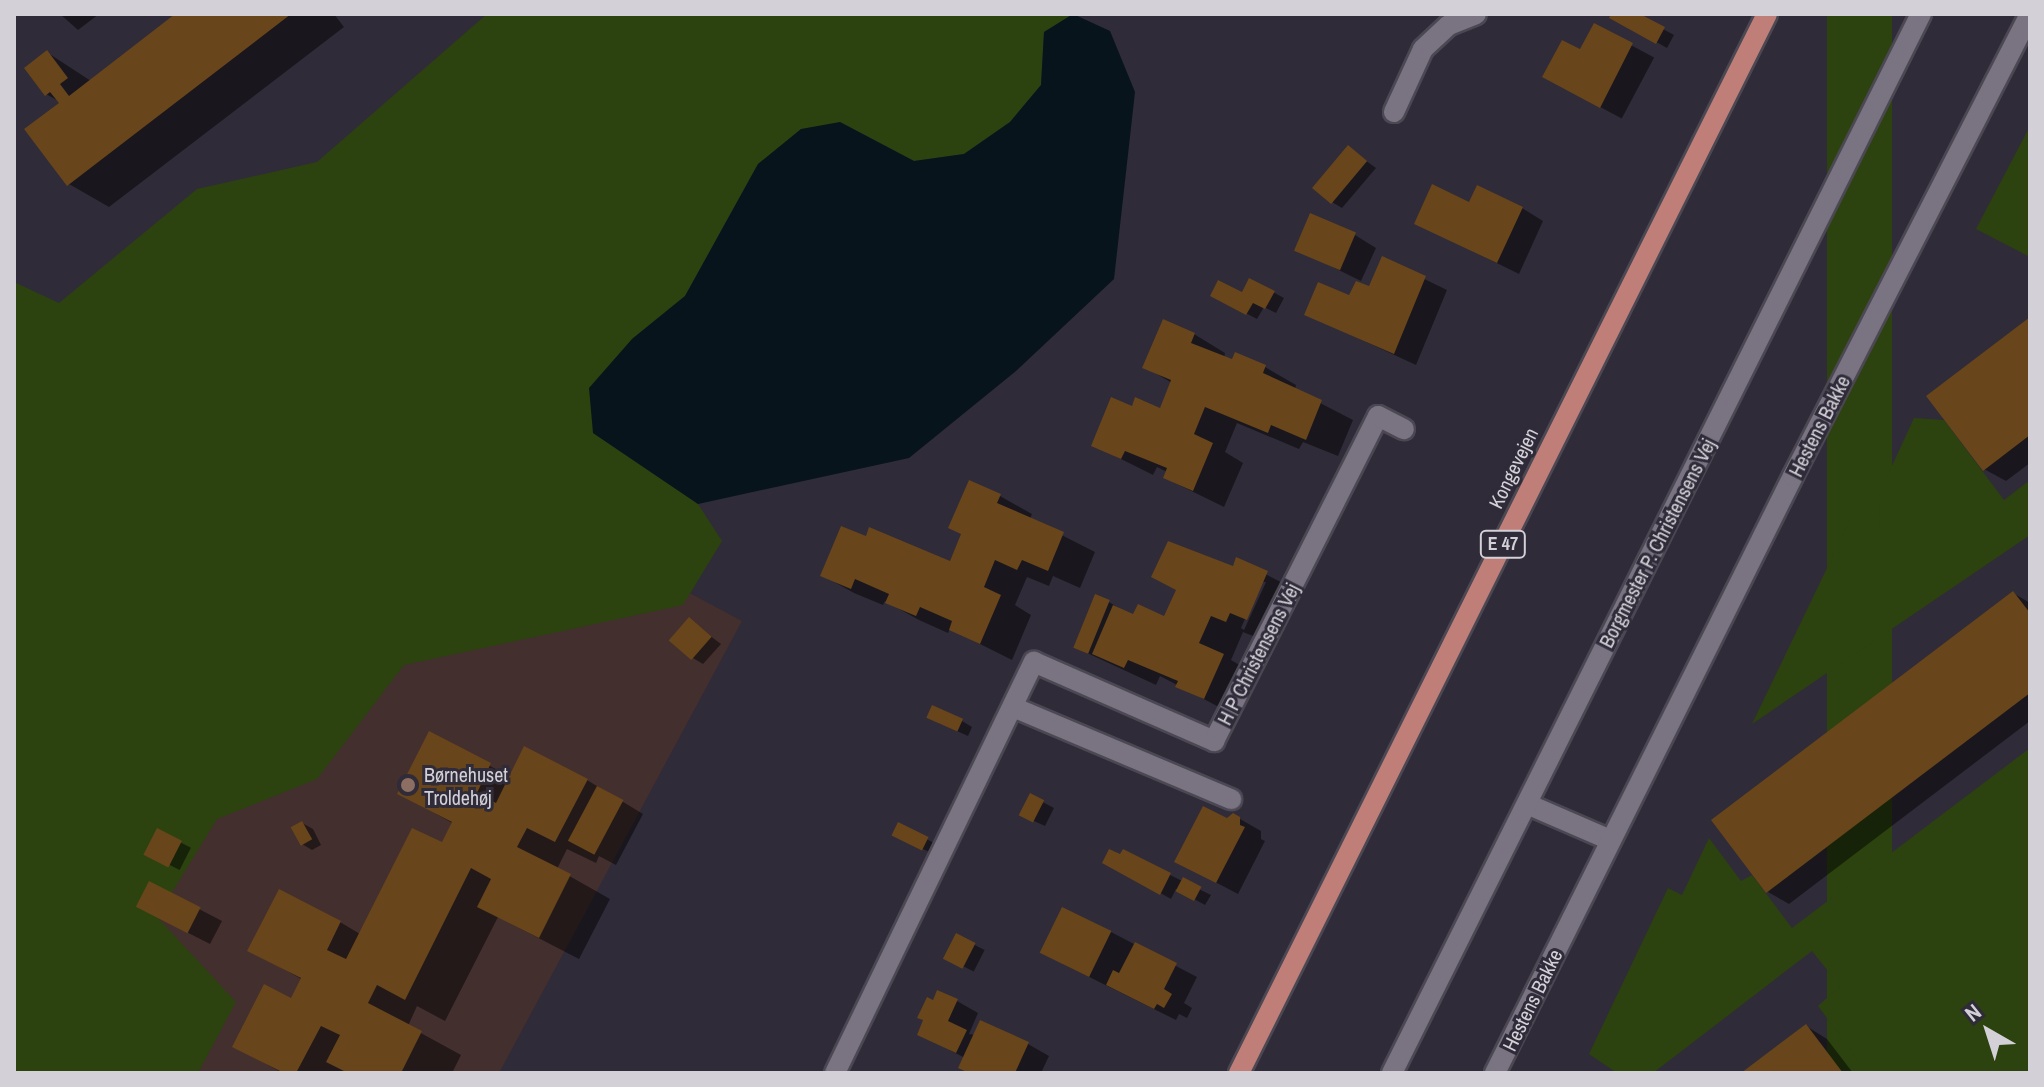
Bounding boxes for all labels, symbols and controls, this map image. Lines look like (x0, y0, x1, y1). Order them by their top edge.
street label: Hestens Bakke (1783, 371, 1855, 481)
street label: Kongevejen (1483, 424, 1543, 512)
street label: Borgmester P. Christensens Vej (1594, 435, 1720, 651)
road number: E 47 (1479, 530, 1527, 558)
street label: H P Christensens Vej (1212, 579, 1304, 729)
place label: Børnehuset Troldehøj (424, 762, 508, 809)
marker: Børnehuset Troldehøj (399, 776, 417, 794)
street label: Hestens Bakke (1497, 945, 1567, 1055)
north arrow (1948, 991, 2028, 1071)
text: N (1958, 997, 1987, 1028)

